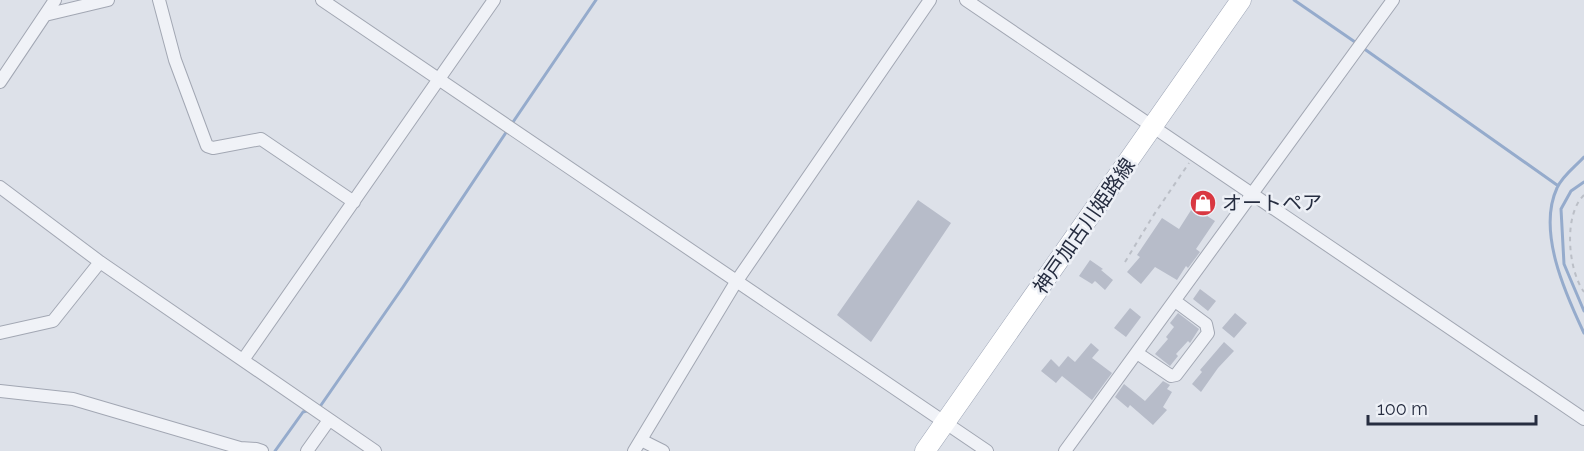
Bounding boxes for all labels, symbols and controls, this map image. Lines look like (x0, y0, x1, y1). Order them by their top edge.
street label: 神戸加古川姫路線 (1028, 154, 1140, 298)
shop icon: オートペア (1188, 188, 1218, 218)
place label: オートペア (1222, 191, 1322, 215)
scale bar (1368, 388, 1536, 426)
text: 100 m (1377, 398, 1428, 419)

